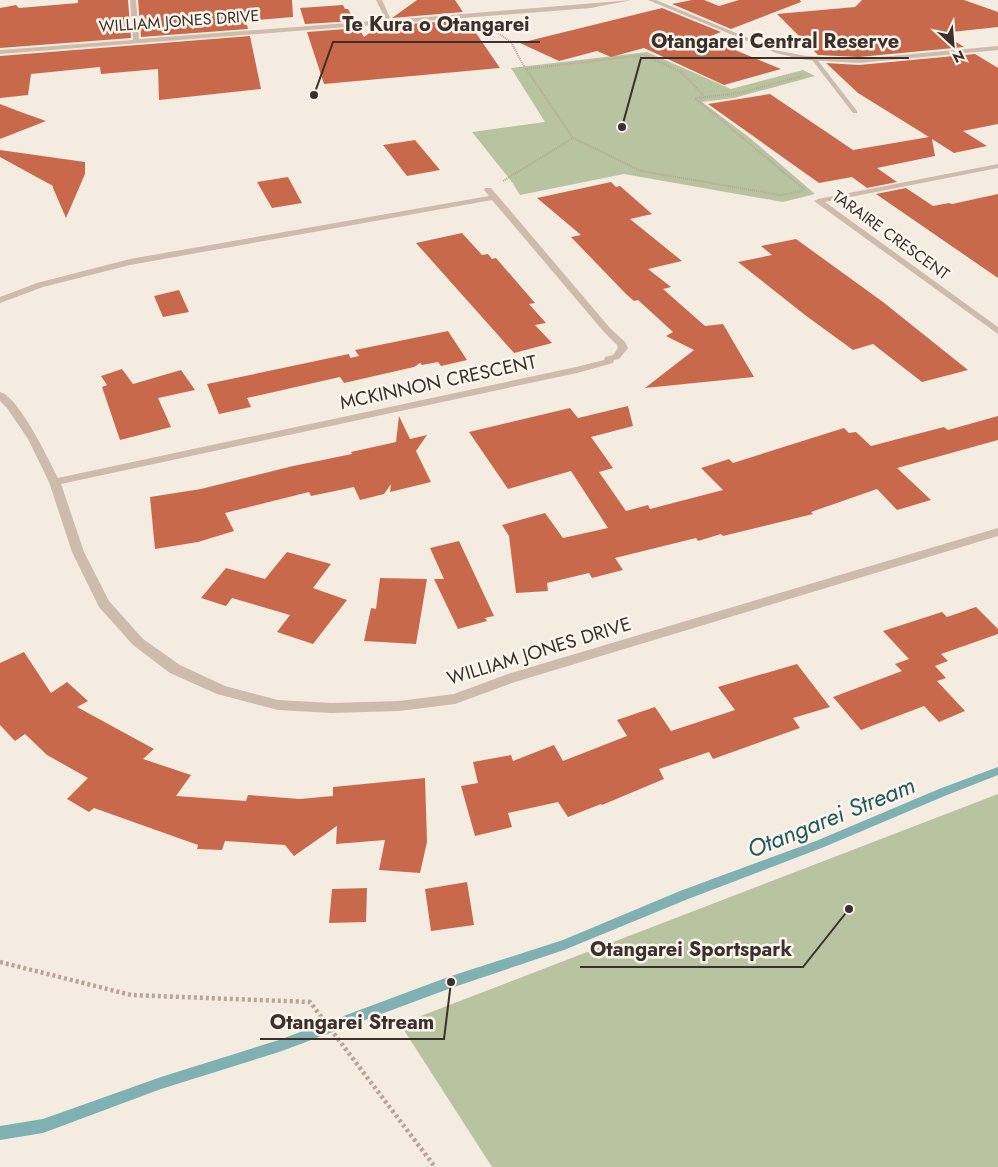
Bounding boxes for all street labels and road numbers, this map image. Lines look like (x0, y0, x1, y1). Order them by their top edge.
street label: WILLIAM JONES DRIVE (98, 4, 260, 38)
street label: TARAIRE CRESCENT (828, 185, 955, 286)
street label: MCKINNON CRESCENT (337, 348, 539, 416)
street label: WILLIAM JONES DRIVE (444, 610, 634, 692)

